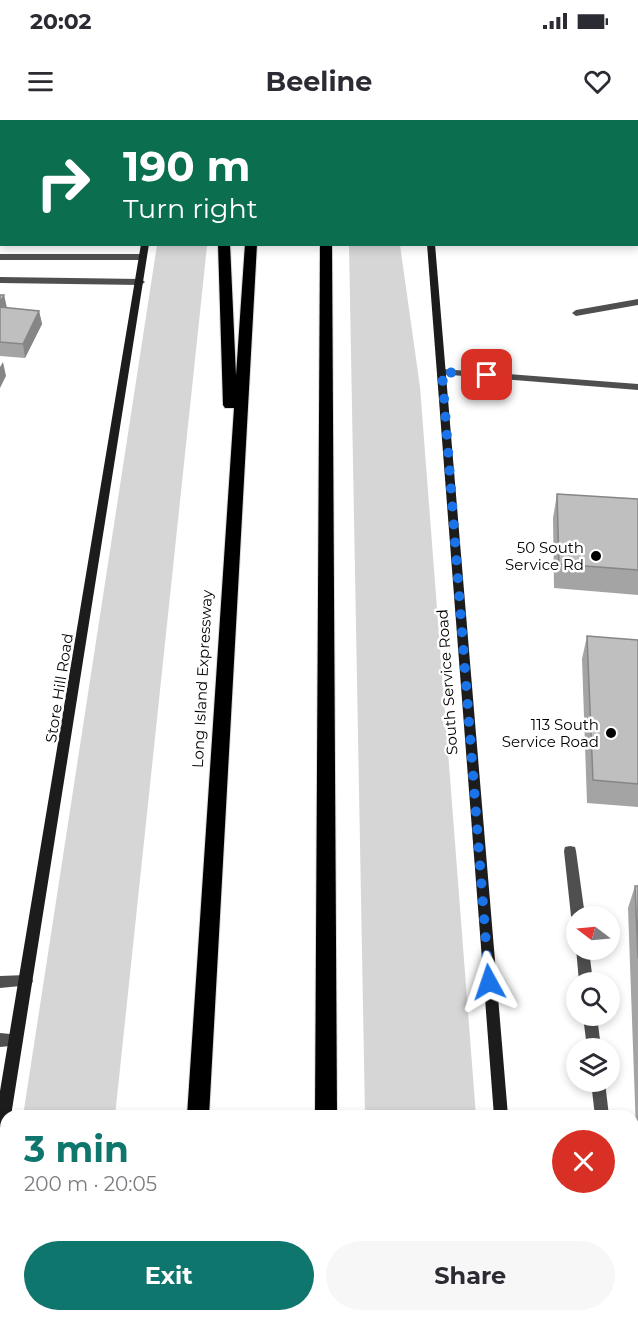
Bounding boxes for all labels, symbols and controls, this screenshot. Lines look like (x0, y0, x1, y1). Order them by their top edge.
text: 20:02 (30, 8, 92, 35)
icon: menu (24, 65, 57, 98)
text: Beeline (266, 65, 372, 98)
icon: heart (581, 65, 614, 98)
text: 190 m (123, 140, 251, 192)
icon: right (24, 144, 102, 222)
text: Turn right (123, 192, 258, 225)
pin (461, 349, 512, 400)
icon: arrive (470, 358, 503, 391)
place label: 50 South Service Rd (505, 538, 584, 574)
marker: 50 South Service Rd (589, 549, 603, 563)
street label: Long Island Expressway (188, 589, 216, 769)
street label: South Service Road (432, 608, 462, 756)
street label: Store Hill Road (41, 632, 77, 744)
place label: 113 South Service Road (502, 715, 599, 751)
marker: 113 South Service Road (604, 726, 618, 740)
north arrow (566, 906, 620, 960)
map controls (566, 906, 620, 1092)
position arrow (457, 950, 521, 1014)
button: search (566, 972, 620, 1026)
button: layers (566, 1038, 620, 1092)
text: 3 min (24, 1127, 129, 1171)
button: close (552, 1130, 615, 1193)
text: 200 m · 20:05 (24, 1172, 157, 1196)
button: Exit (24, 1241, 314, 1310)
button: Share (326, 1241, 615, 1310)

